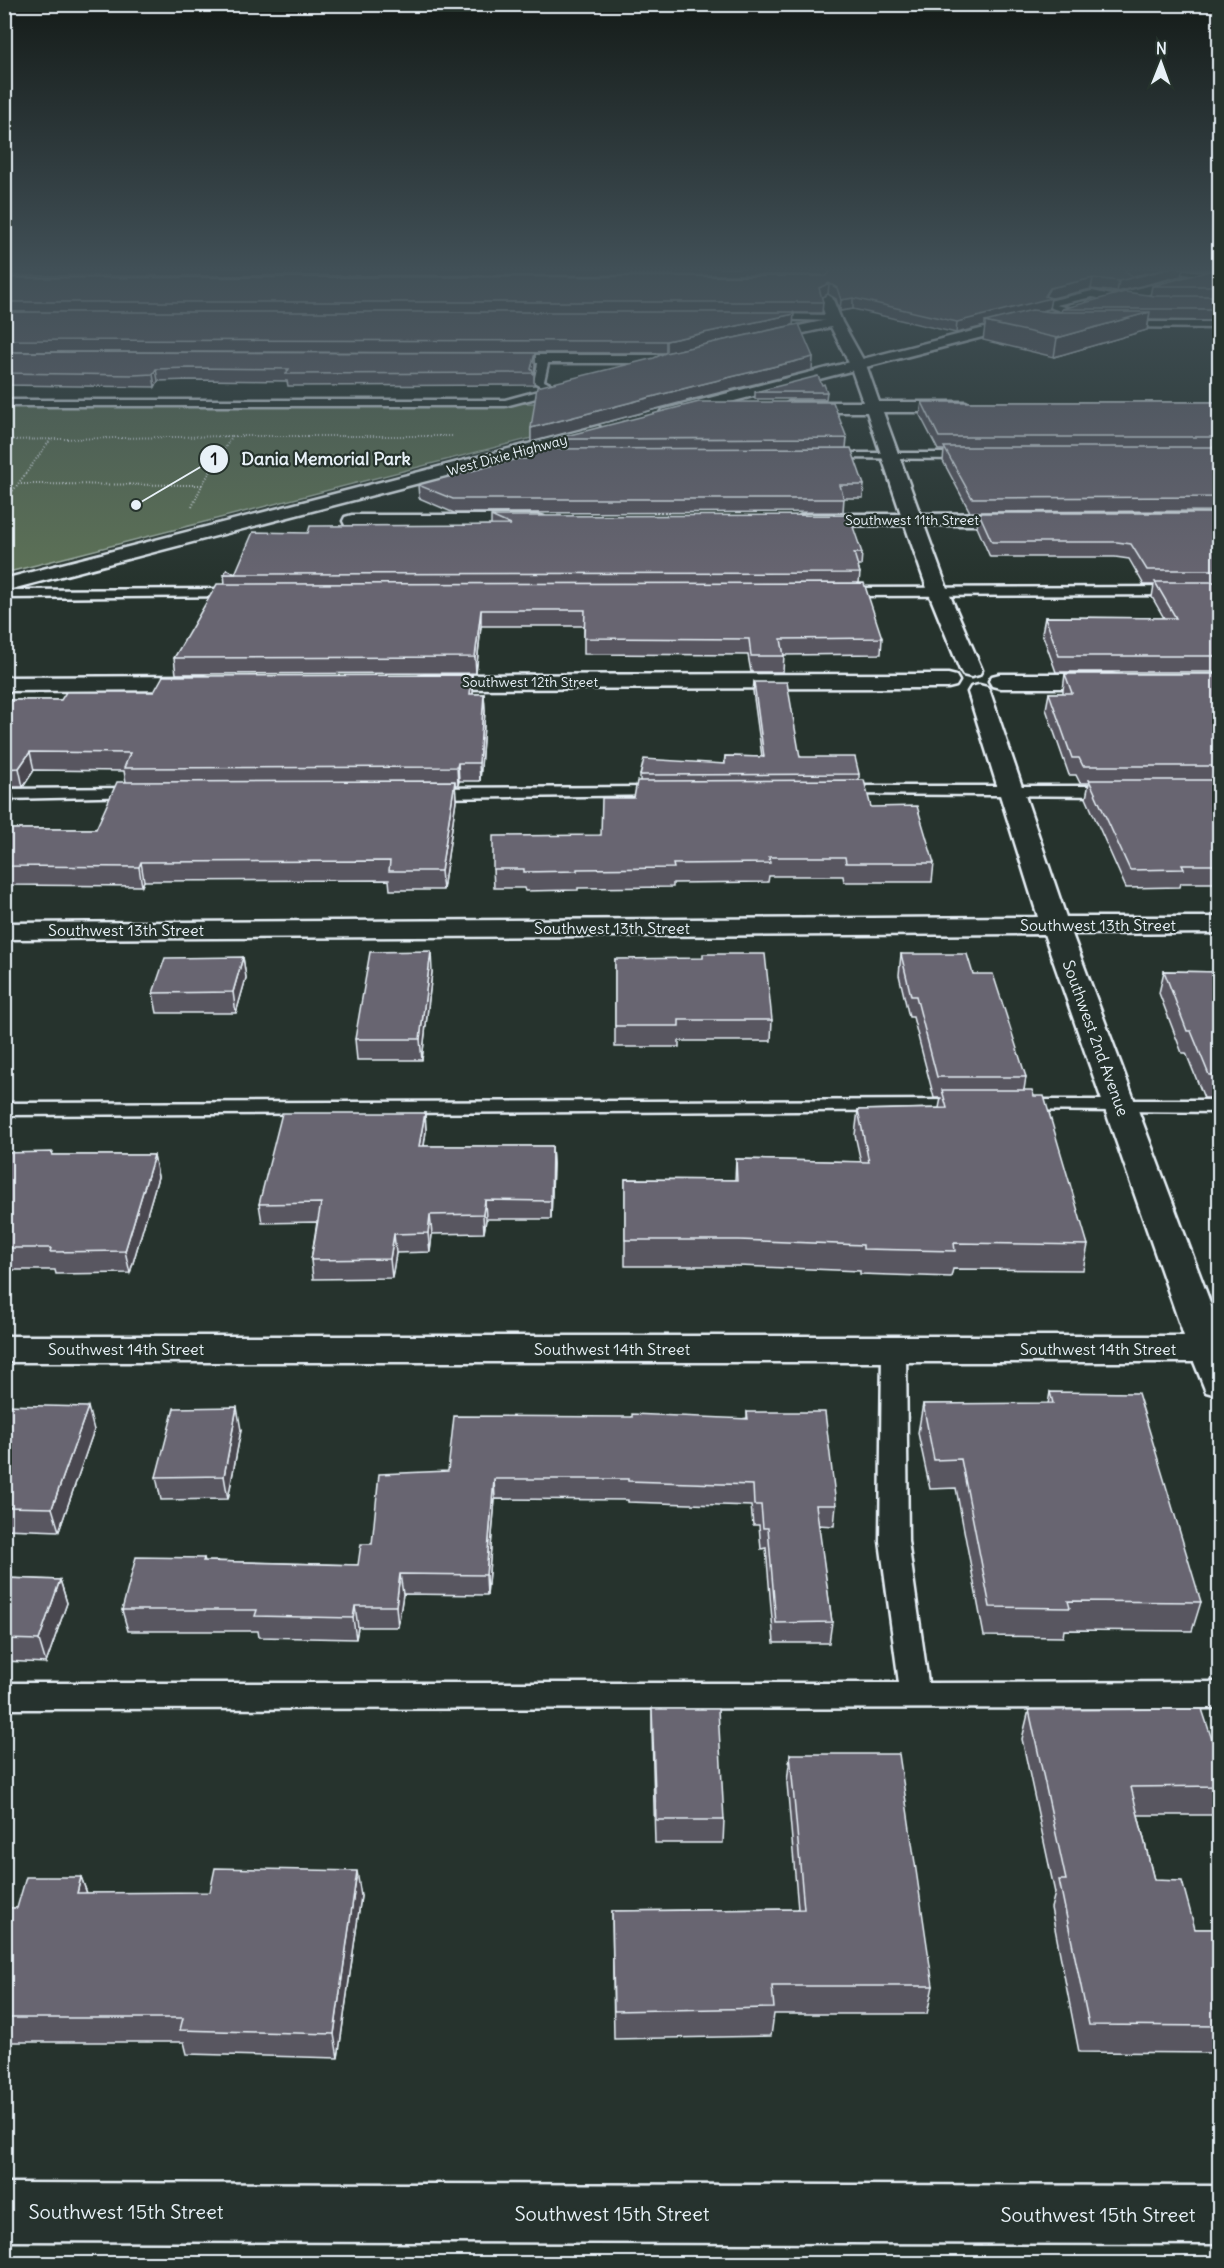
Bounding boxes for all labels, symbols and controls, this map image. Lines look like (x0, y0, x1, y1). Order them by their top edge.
north arrow (1131, 33, 1191, 93)
text: N (1156, 38, 1167, 58)
street label: West Dixie Highway (445, 430, 569, 480)
callout: Dania Memorial Park (199, 441, 423, 477)
text: 1 (210, 447, 218, 470)
text: Dania Memorial Park (241, 447, 411, 470)
street label: Southwest 11th Street (845, 511, 979, 529)
street label: Southwest 12th Street (462, 673, 598, 691)
street label: Southwest 13th Street (1020, 915, 1177, 935)
street label: Southwest 13th Street (534, 918, 691, 938)
street label: Southwest 13th Street (48, 920, 205, 940)
street label: Southwest 2nd Avenue (1059, 957, 1133, 1119)
street label: Southwest 14th Street (48, 1339, 205, 1359)
street label: Southwest 14th Street (534, 1339, 691, 1359)
street label: Southwest 14th Street (1020, 1339, 1177, 1359)
street label: Southwest 15th Street (28, 2199, 224, 2224)
street label: Southwest 15th Street (514, 2201, 710, 2226)
street label: Southwest 15th Street (1000, 2202, 1196, 2227)

